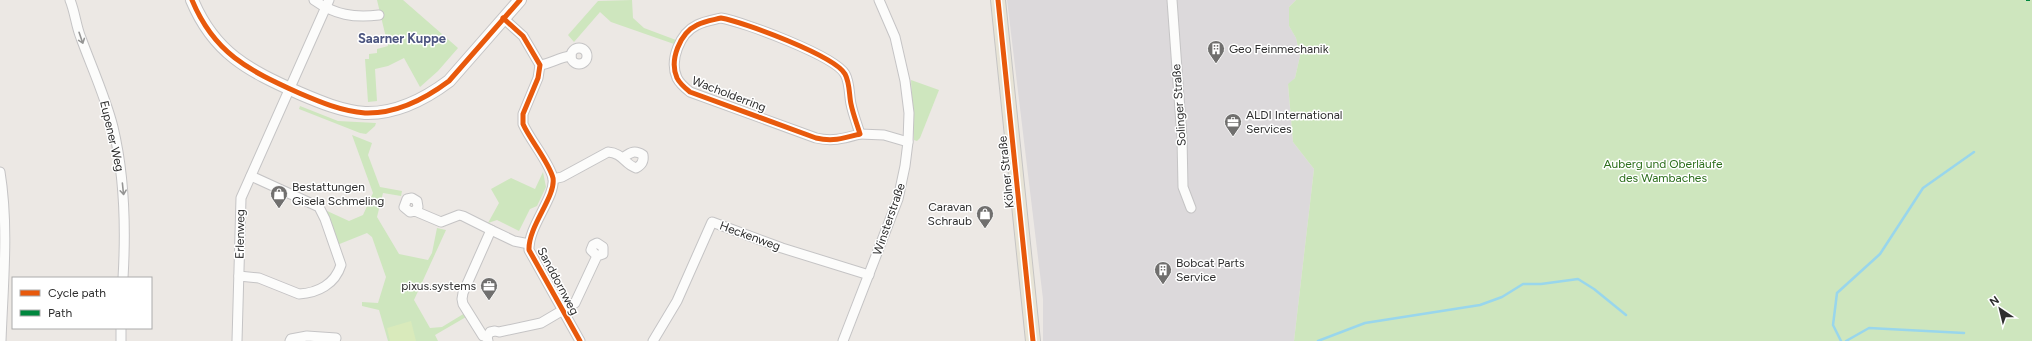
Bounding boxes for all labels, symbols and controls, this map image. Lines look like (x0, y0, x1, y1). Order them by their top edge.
one-way arrow (78, 31, 85, 44)
district label: Saarner Kuppe (358, 31, 446, 46)
building icon: Geo Feinmechanik (1206, 39, 1226, 64)
place label: Geo Feinmechanik (1229, 42, 1329, 56)
street label: Solinger Straße (1169, 63, 1189, 147)
street label: Wacholderring (690, 73, 768, 115)
street label: Eupener Weg (97, 99, 127, 173)
place label: ALDI International Services (1246, 108, 1342, 136)
office icon: ALDI International Services (1223, 112, 1243, 137)
street label: Kölner Straße (995, 135, 1017, 209)
park label: Auberg und Oberläufe des Wambaches (1603, 157, 1723, 185)
place label: Bestattungen Gisela Schmeling (292, 180, 384, 208)
street label: Winsterstraße (870, 181, 908, 257)
one-way arrow (119, 182, 127, 195)
shop icon: Bestattungen Gisela Schmeling (269, 184, 289, 209)
place label: Caravan Schraub (928, 200, 972, 228)
shop icon: Caravan Schraub (975, 204, 995, 229)
street label: Erlenweg (233, 209, 247, 259)
street label: Heckenweg (718, 219, 782, 253)
street label: Sanddornweg (534, 245, 582, 317)
place label: Bobcat Parts Service (1176, 256, 1245, 284)
building icon: Bobcat Parts Service (1153, 260, 1173, 285)
office icon: pixus.systems (479, 276, 499, 301)
legend (12, 277, 152, 329)
place label: pixus.systems (401, 279, 476, 293)
text: Cycle path (48, 286, 106, 300)
north arrow (1980, 289, 2020, 329)
text: N (1987, 293, 2002, 309)
text: Path (48, 306, 72, 320)

